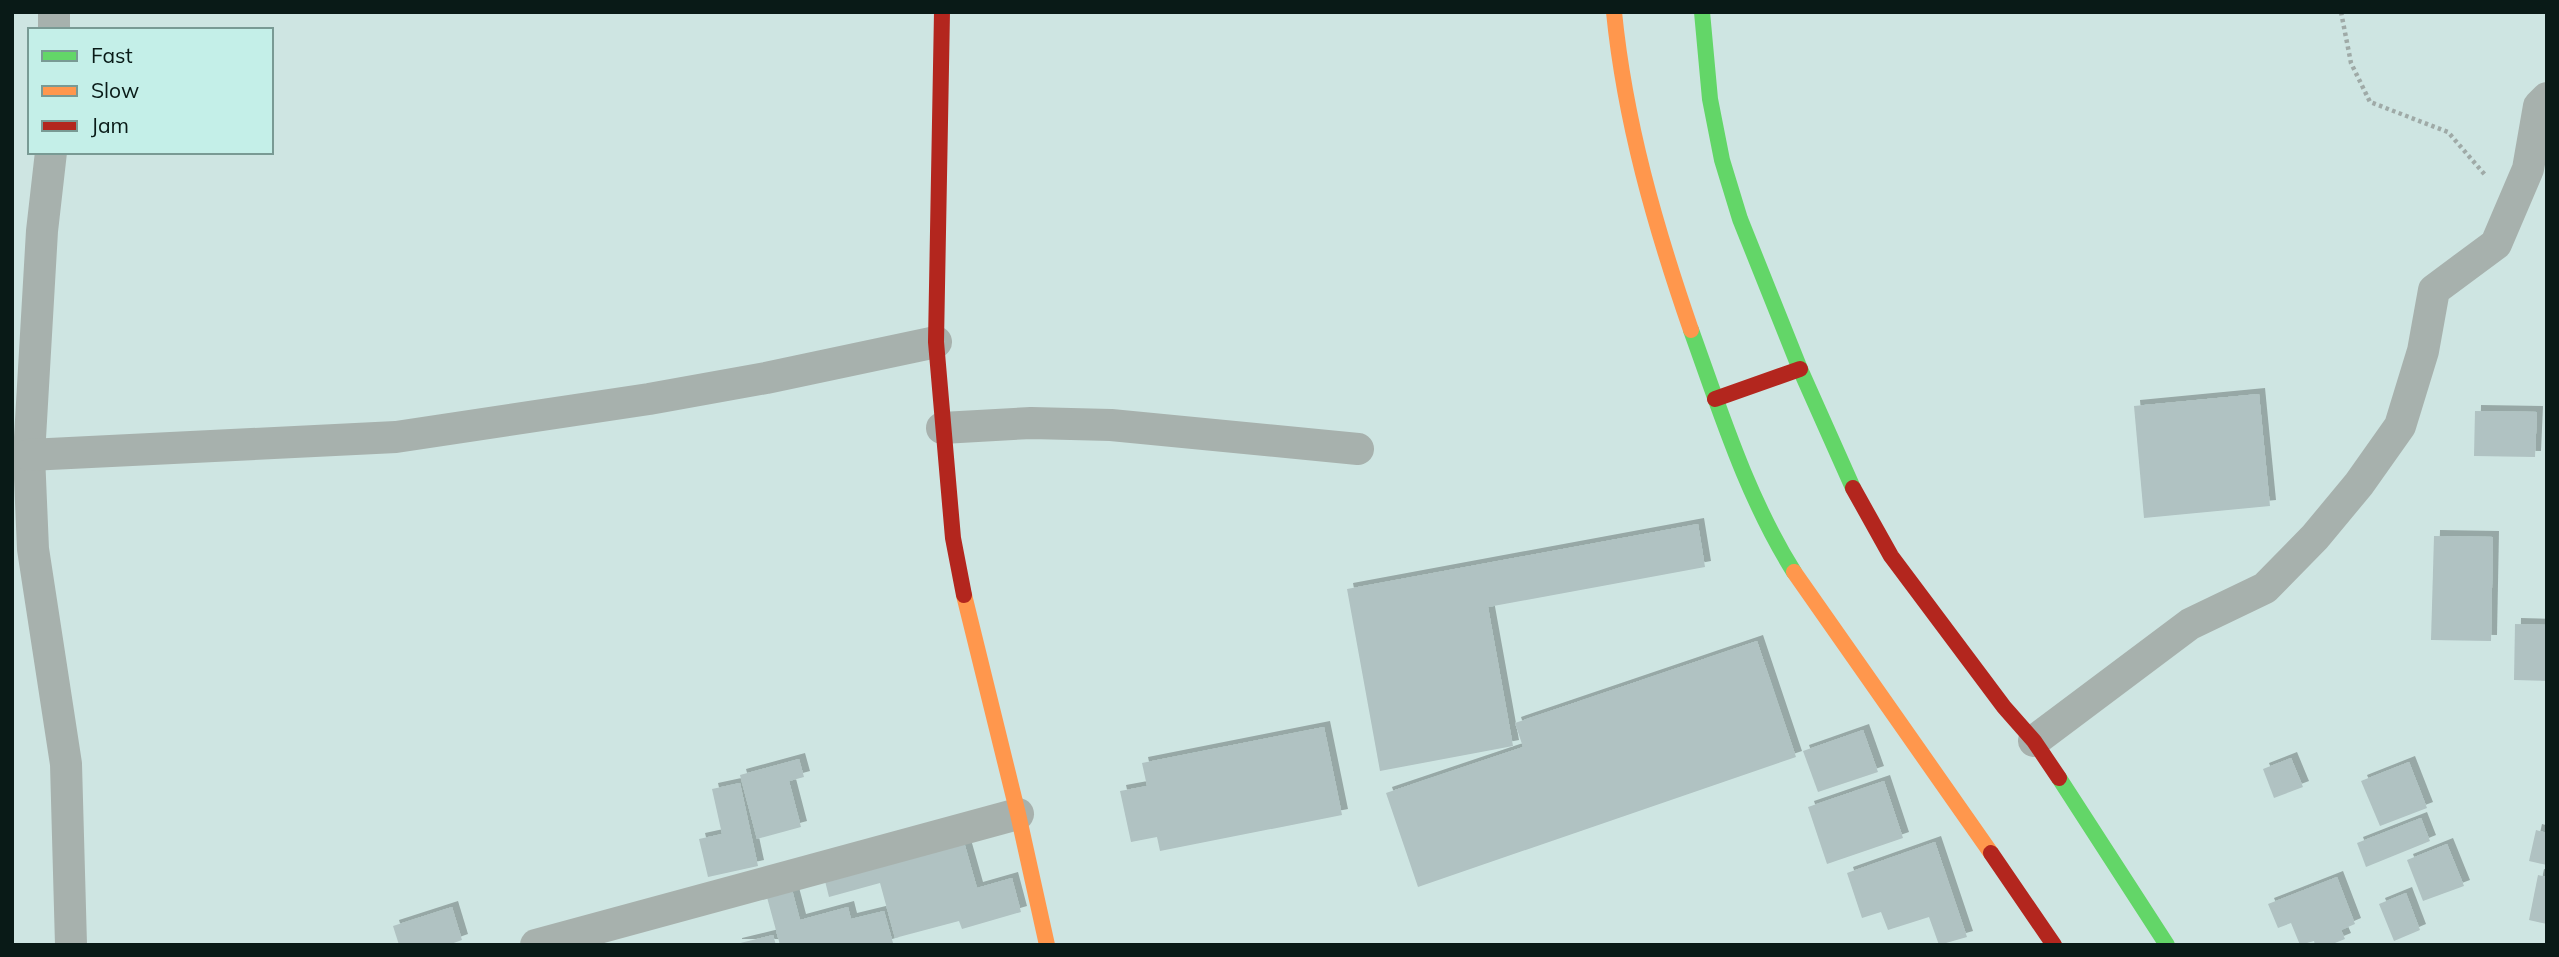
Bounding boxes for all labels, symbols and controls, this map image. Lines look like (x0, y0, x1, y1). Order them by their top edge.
legend (28, 28, 273, 154)
text: Fast (91, 42, 133, 68)
text: Slow (91, 77, 139, 103)
text: Jam (91, 112, 129, 138)

